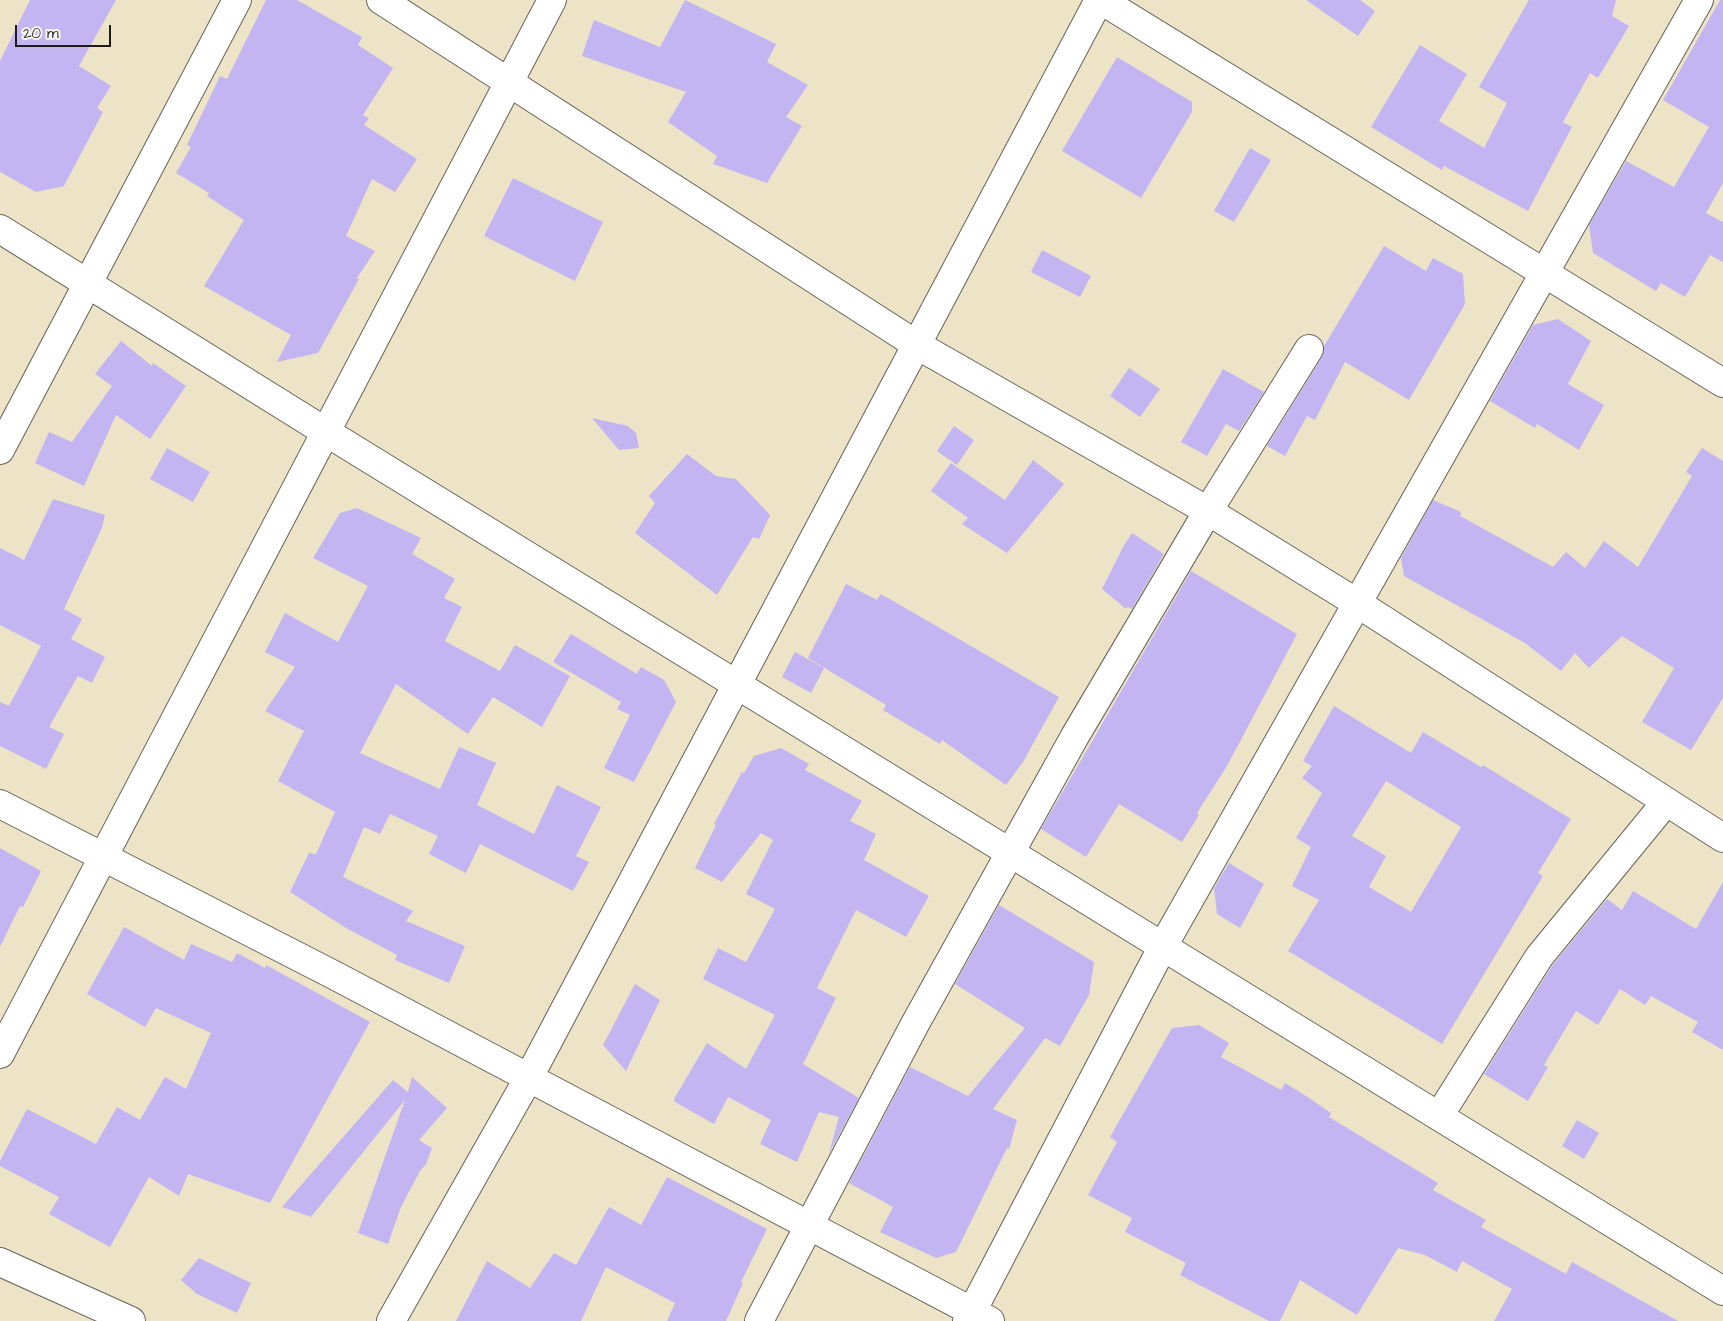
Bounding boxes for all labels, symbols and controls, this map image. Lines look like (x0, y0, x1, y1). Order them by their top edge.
scale bar (18, 15, 114, 47)
text: 20 m (23, 23, 59, 44)

